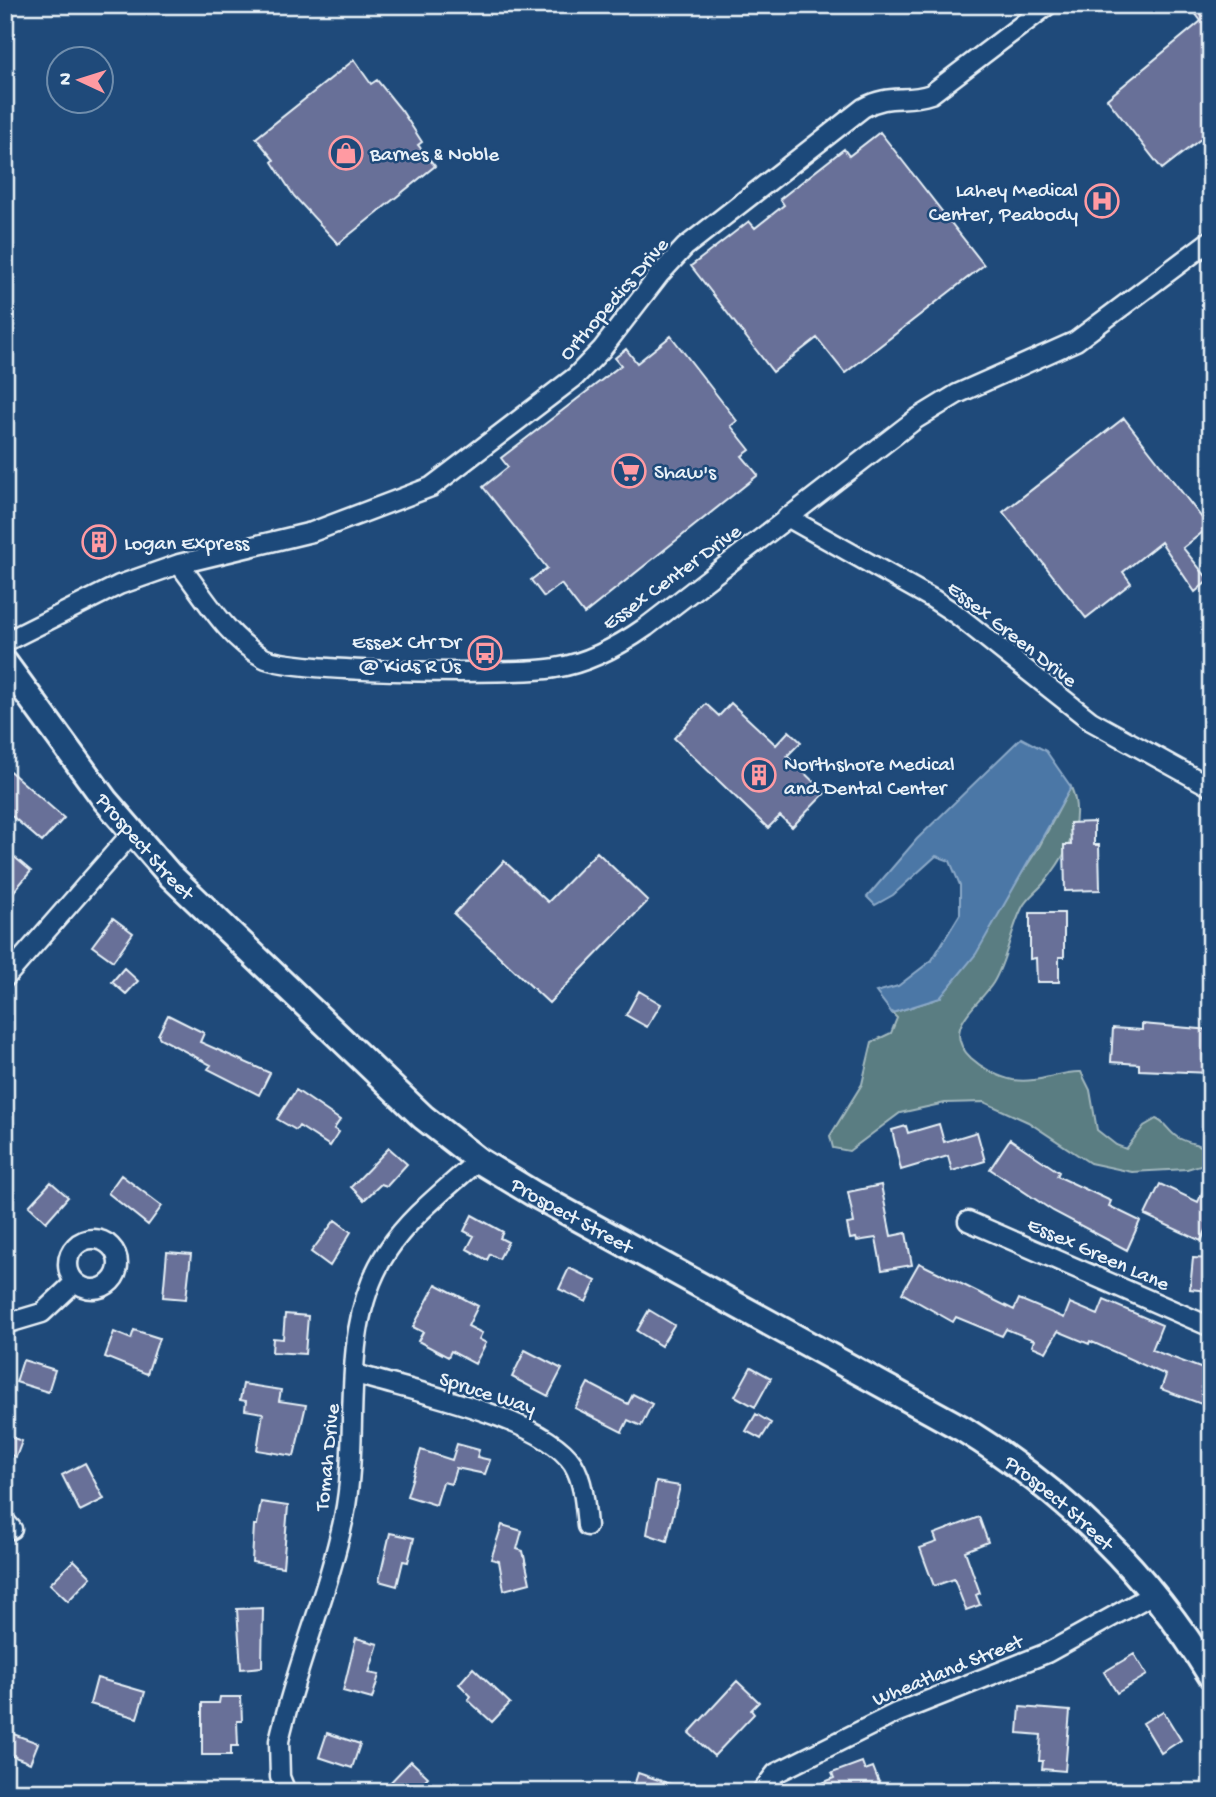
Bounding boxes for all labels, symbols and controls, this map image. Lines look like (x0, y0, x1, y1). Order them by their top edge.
north arrow (46, 46, 116, 116)
text: N (55, 72, 78, 86)
shop icon: Barnes & Noble (327, 134, 365, 172)
place label: Barnes & Noble (369, 144, 500, 169)
place label: Lahey Medical Center, Peabody (929, 180, 1078, 229)
hospital icon: Lahey Medical Center, Peabody (1083, 182, 1121, 220)
street label: Orthopedics Drive (556, 233, 677, 367)
supermarket icon: Shaw's (610, 452, 648, 490)
place label: Shaw's (654, 462, 717, 487)
street label: Essex Center Drive (599, 519, 748, 637)
building icon: Logan Express (80, 523, 118, 561)
place label: Logan Express (124, 533, 251, 558)
street label: Essex Green Drive (941, 577, 1082, 695)
place label: Essex Ctr Dr @ Kids R Us (352, 632, 463, 681)
bus stop icon: Essex Ctr Dr @ Kids R Us (466, 634, 504, 672)
place label: Northshore Medical and Dental Center (784, 754, 955, 803)
building icon: Northshore Medical and Dental Center (740, 756, 778, 794)
street label: Prospect Street (88, 789, 200, 909)
street label: Prospect Street (504, 1173, 638, 1263)
street label: Essex Green Lane (1023, 1214, 1174, 1299)
street label: Spruce Way (435, 1368, 538, 1423)
street label: Tomah Drive (311, 1401, 348, 1513)
street label: Prospect Street (998, 1451, 1119, 1559)
street label: Wheatland Street (870, 1630, 1029, 1714)

